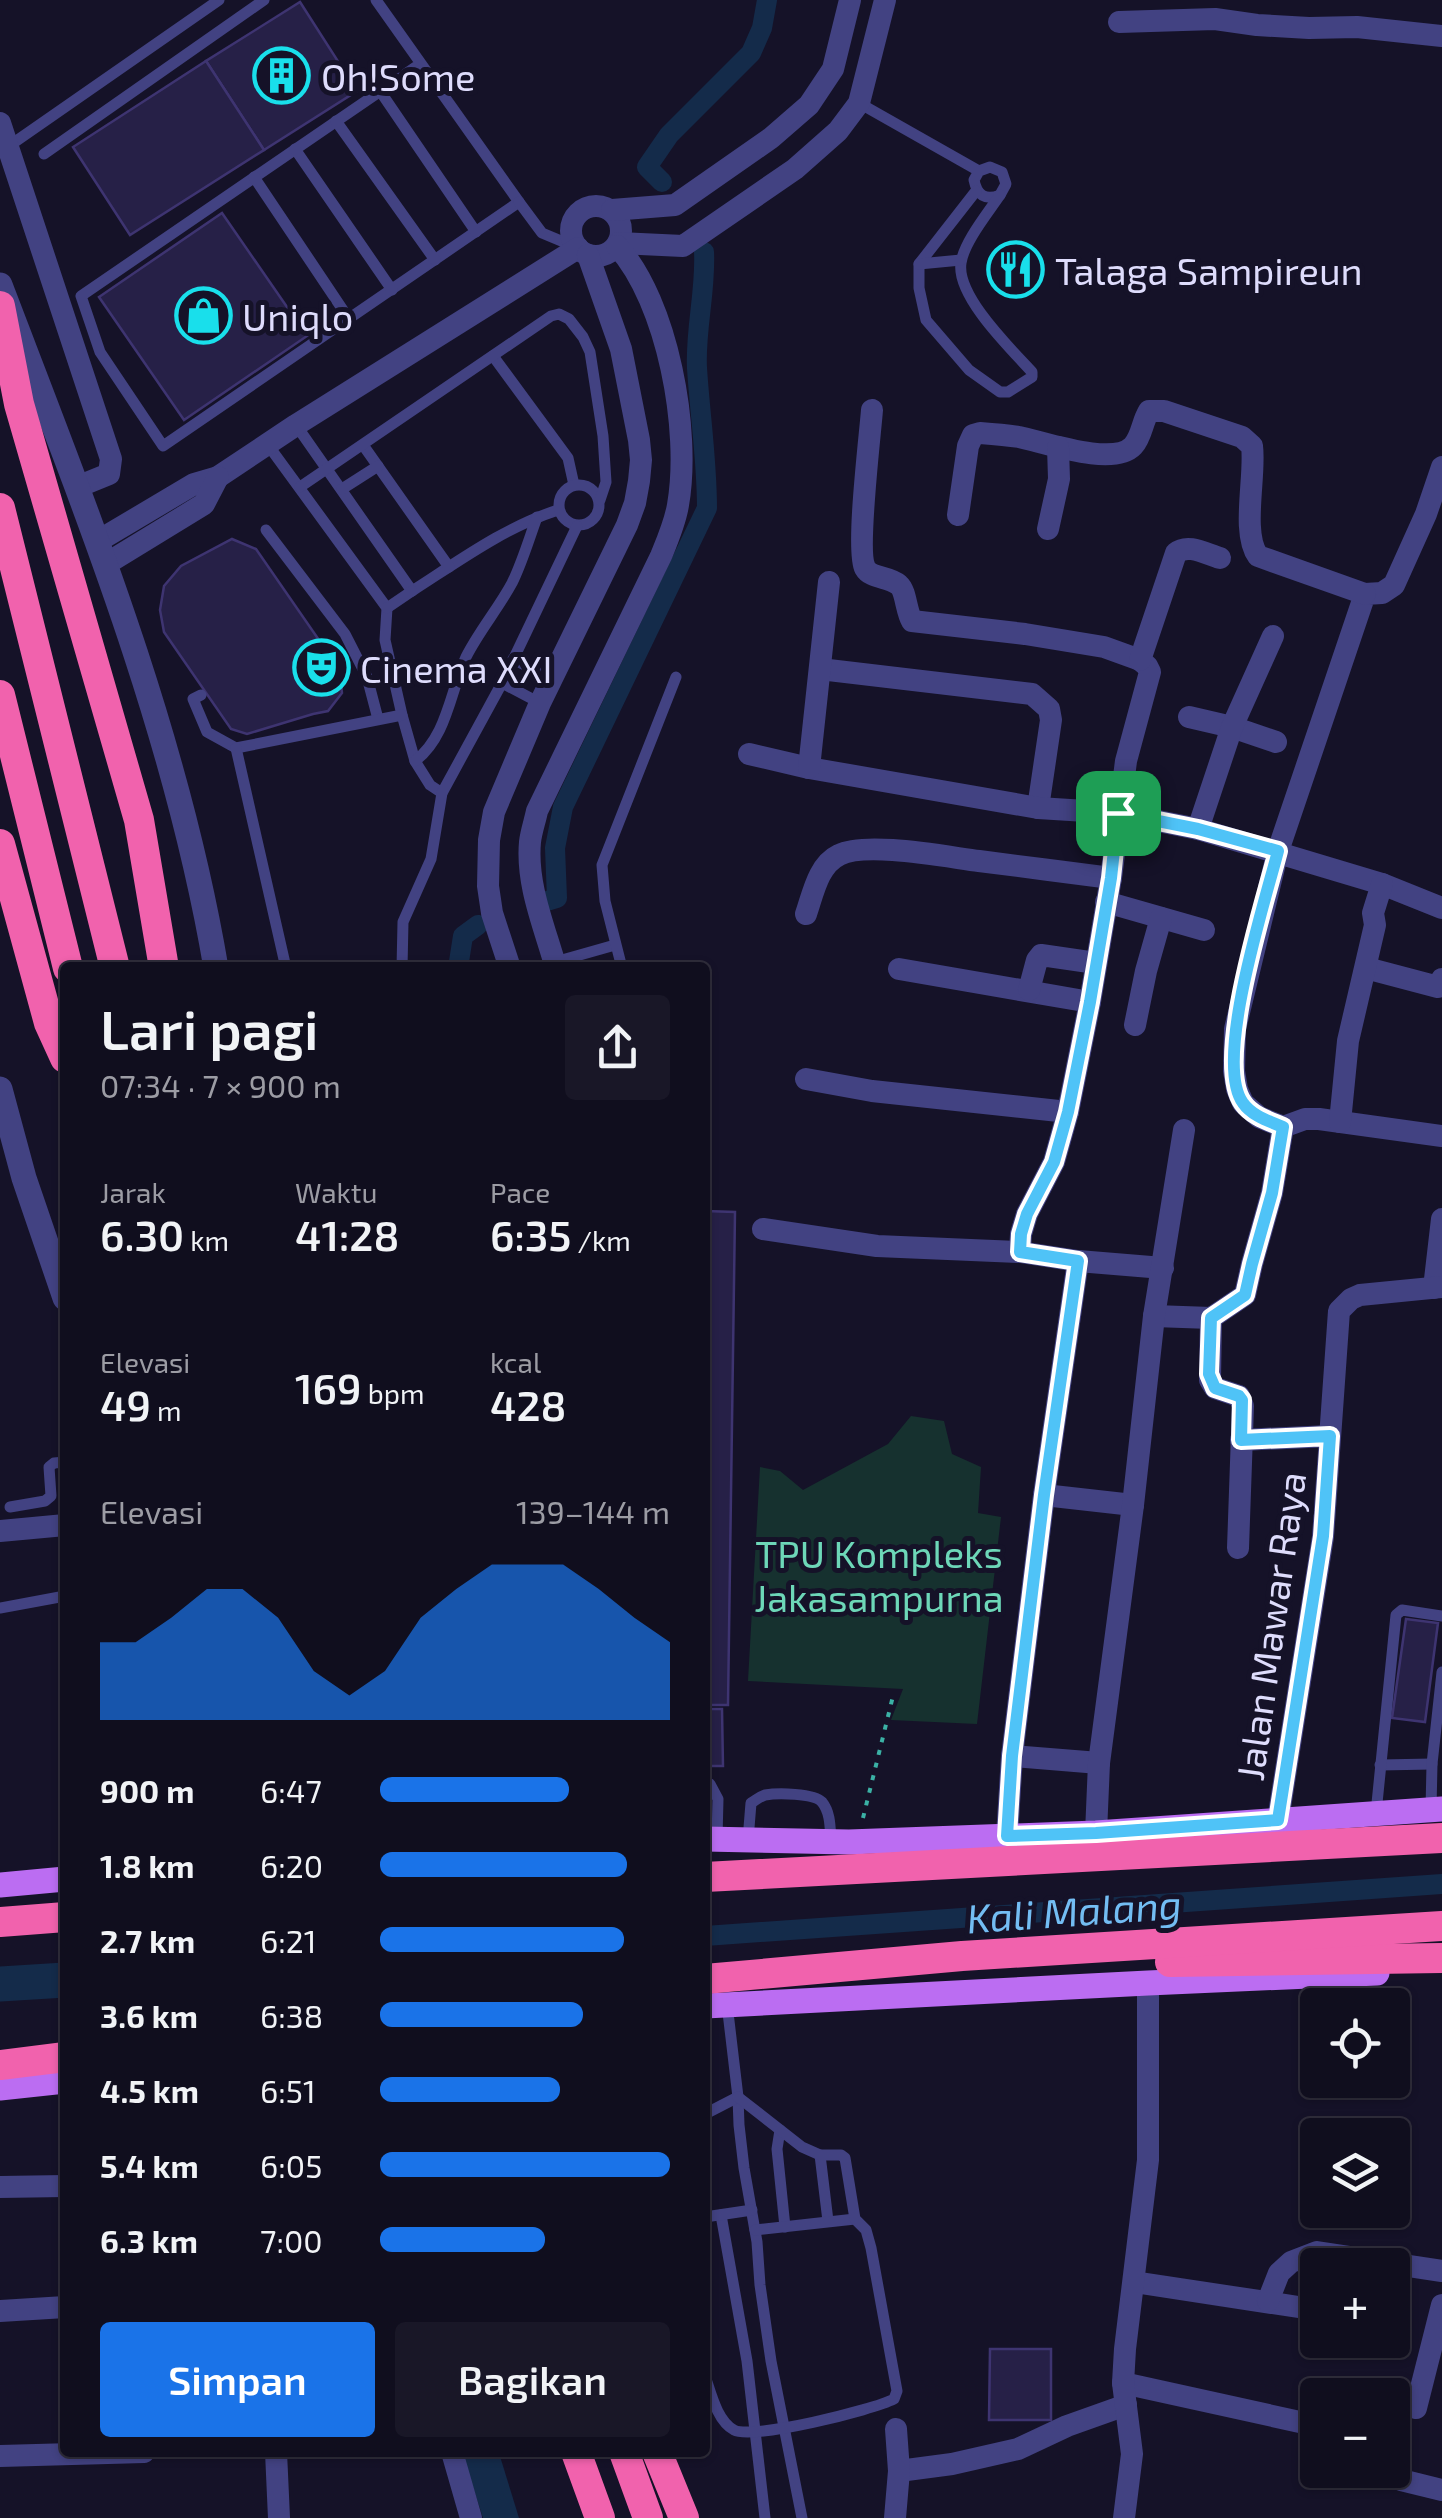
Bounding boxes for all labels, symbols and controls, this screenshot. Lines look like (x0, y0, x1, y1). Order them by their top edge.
building icon: Oh!Some (252, 46, 312, 106)
place label: Oh!Some (321, 53, 475, 99)
restaurant icon: Talaga Sampireun (986, 240, 1046, 300)
place label: Talaga Sampireun (1055, 247, 1363, 293)
shop icon: Uniqlo (173, 286, 233, 346)
place label: Uniqlo (242, 293, 353, 339)
theatre icon: Cinema XXI (291, 638, 351, 698)
place label: Cinema XXI (360, 645, 552, 691)
pin (1076, 771, 1161, 856)
icon: arrive (1091, 786, 1146, 841)
text: Lari pagi (100, 995, 319, 1061)
button: share (565, 995, 670, 1100)
text: 07:34 · 7 × 900 m (100, 1066, 341, 1104)
text: Jarak (100, 1175, 166, 1209)
text: Waktu (295, 1175, 377, 1209)
text: Pace (490, 1175, 550, 1209)
text: 6.30 (100, 1209, 184, 1259)
text: 41:28 (295, 1209, 399, 1259)
text: 6:35 (490, 1209, 571, 1259)
text: km (184, 1223, 229, 1257)
text: /km (571, 1223, 631, 1257)
text: Elevasi (100, 1345, 190, 1379)
text: kcal (490, 1345, 541, 1379)
text: 169 (295, 1362, 361, 1412)
text: bpm (361, 1376, 424, 1410)
text: 49 (100, 1379, 151, 1429)
text: 428 (490, 1379, 566, 1429)
text: m (151, 1393, 182, 1427)
street label: Jalan Mawar Raya (1226, 1469, 1314, 1783)
text: Elevasi (100, 1492, 203, 1530)
text: 139–144 m (516, 1492, 670, 1530)
park label: TPU Kompleks Jakasampurna (754, 1530, 1004, 1620)
text: 900 m (100, 1771, 194, 1809)
text: 6:47 (260, 1771, 322, 1809)
text: 1.8 km (100, 1846, 195, 1884)
text: 6:20 (260, 1846, 323, 1884)
water label: Kali Malang (965, 1879, 1183, 1941)
text: 2.7 km (100, 1921, 195, 1959)
text: 6:21 (260, 1921, 317, 1959)
map controls (1300, 1988, 1410, 2488)
button: locate (1300, 1988, 1410, 2098)
text: 3.6 km (100, 1996, 198, 2034)
text: 6:38 (260, 1996, 323, 2034)
text: 4.5 km (100, 2071, 199, 2109)
text: 6:51 (260, 2071, 316, 2109)
button: layers (1300, 2118, 1410, 2228)
text: 5.4 km (100, 2146, 199, 2184)
text: 6:05 (260, 2146, 322, 2184)
text: 6.3 km (100, 2221, 198, 2259)
text: 7:00 (260, 2221, 323, 2259)
button: + (1300, 2248, 1410, 2358)
button: Simpan (100, 2322, 375, 2437)
button: Bagikan (395, 2322, 670, 2437)
button: − (1300, 2378, 1410, 2488)

